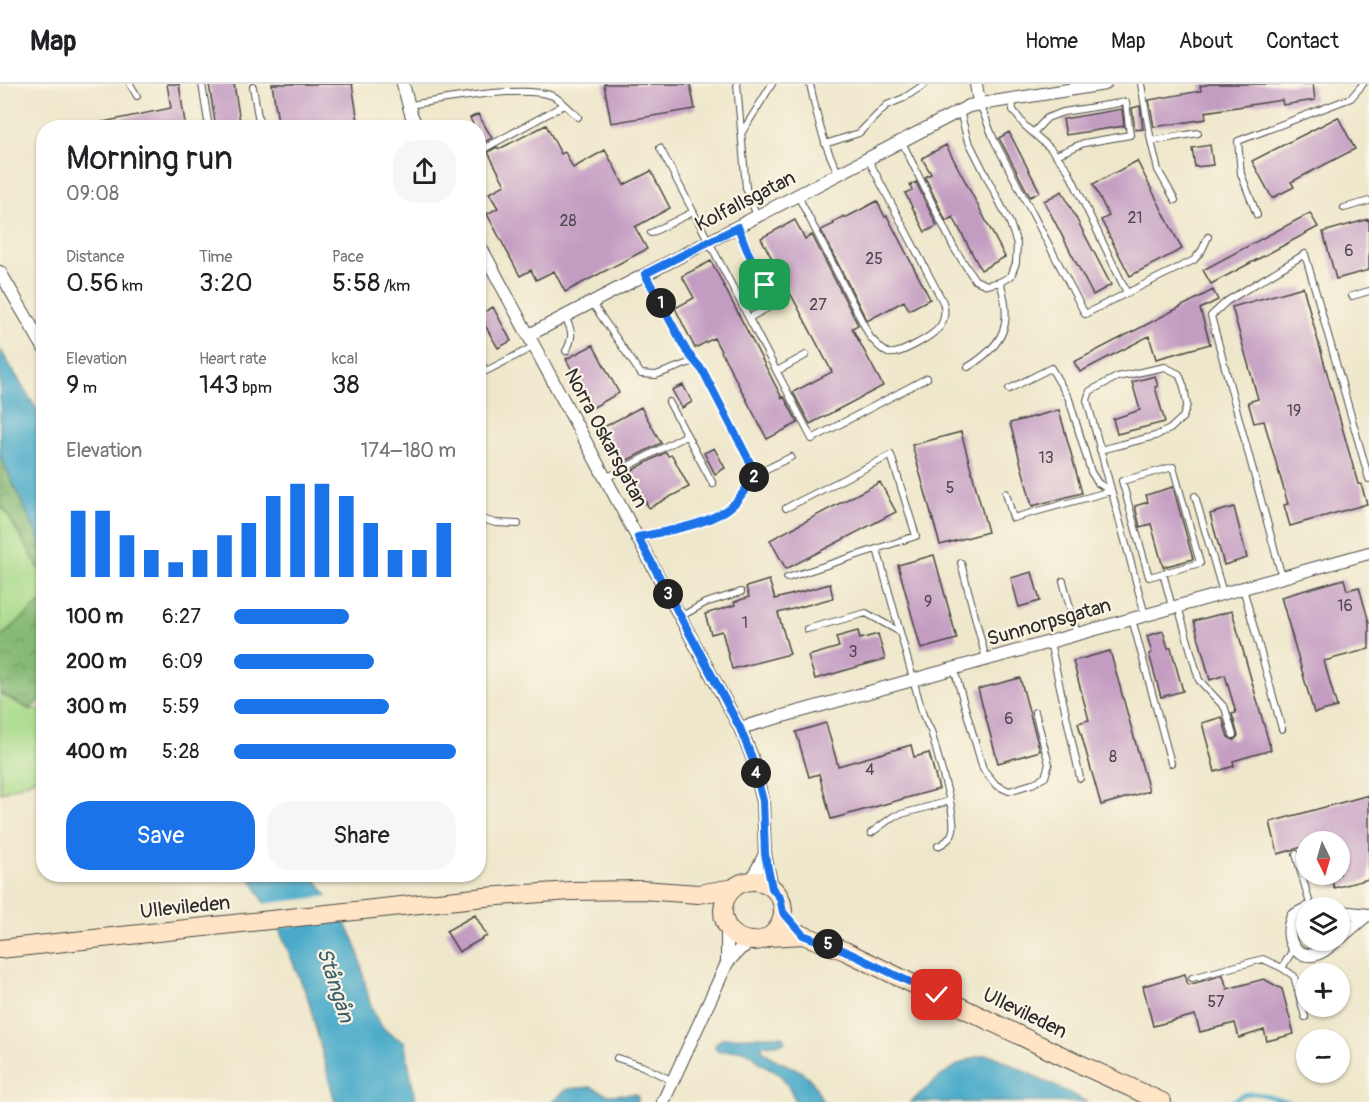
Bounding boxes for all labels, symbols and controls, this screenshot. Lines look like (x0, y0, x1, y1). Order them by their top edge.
text: Map (30, 24, 76, 59)
text: Home (1025, 28, 1078, 55)
text: Map (1111, 28, 1146, 55)
text: About (1179, 28, 1233, 55)
text: Contact (1266, 28, 1339, 55)
text: Morning run (66, 138, 233, 179)
button: share (393, 140, 456, 203)
street label: Kolfallsgatan (691, 165, 799, 237)
text: 09:08 (66, 181, 119, 206)
house number: 21 (1127, 208, 1143, 228)
house number: 28 (559, 211, 577, 231)
house number: 6 (1344, 241, 1354, 261)
text: Distance (66, 247, 125, 267)
text: Time (199, 247, 232, 267)
text: Pace (332, 247, 364, 267)
house number: 25 (865, 249, 883, 269)
pin (739, 259, 790, 310)
text: 0.56 (66, 267, 119, 299)
text: 3:20 (199, 267, 253, 299)
text: 5:58 (332, 267, 380, 299)
icon: arrive (748, 268, 781, 301)
text: km (119, 276, 143, 296)
text: /km (380, 276, 410, 296)
pin: 1 (646, 288, 676, 318)
text: 1 (658, 293, 664, 313)
house number: 27 (809, 295, 827, 315)
text: Elevation (66, 349, 127, 369)
text: Heart rate (199, 349, 266, 369)
text: kcal (332, 349, 358, 369)
street label: Norra Oskarsgatan (559, 364, 653, 512)
text: 9 (66, 369, 79, 401)
text: 143 (199, 369, 239, 401)
text: 38 (332, 369, 360, 401)
text: m (79, 378, 97, 398)
text: bpm (239, 378, 272, 398)
house number: 19 (1287, 401, 1301, 421)
text: Elevation (66, 438, 142, 463)
text: 174–180 m (361, 438, 456, 463)
house number: 13 (1038, 448, 1054, 468)
pin: 2 (739, 462, 769, 492)
text: 2 (750, 467, 758, 487)
house number: 5 (946, 478, 954, 498)
pin: 3 (653, 579, 683, 609)
text: 3 (664, 584, 672, 604)
house number: 9 (924, 592, 932, 612)
street label: Sunnorpsgatan (984, 592, 1114, 652)
house number: 16 (1337, 596, 1353, 616)
text: 100 m (66, 604, 123, 629)
text: 6:27 (162, 604, 201, 629)
house number: 1 (742, 613, 748, 633)
house number: 3 (849, 642, 858, 662)
text: 200 m (66, 649, 127, 674)
text: 6:09 (162, 649, 203, 674)
text: 300 m (66, 694, 127, 719)
text: 5:59 (162, 694, 199, 719)
house number: 6 (1004, 709, 1014, 729)
text: 400 m (66, 739, 127, 764)
text: 5:28 (162, 739, 199, 764)
house number: 8 (1109, 747, 1117, 767)
pin: 4 (741, 758, 771, 788)
house number: 4 (865, 760, 875, 780)
text: 4 (751, 763, 761, 783)
button: Save (66, 801, 255, 870)
button: Share (267, 801, 456, 870)
north arrow (1296, 831, 1350, 885)
map controls (1296, 831, 1350, 1083)
street label: Ullevileden (139, 890, 231, 924)
button: layers (1296, 897, 1350, 951)
pin: 5 (813, 929, 843, 959)
text: 5 (824, 934, 832, 954)
water label: Stångån (310, 944, 360, 1027)
button: + (1296, 963, 1350, 1017)
pin (911, 969, 962, 1020)
icon: check (920, 978, 953, 1011)
street label: Ullevileden (979, 982, 1071, 1044)
house number: 57 (1207, 992, 1225, 1012)
button: − (1296, 1029, 1350, 1083)

